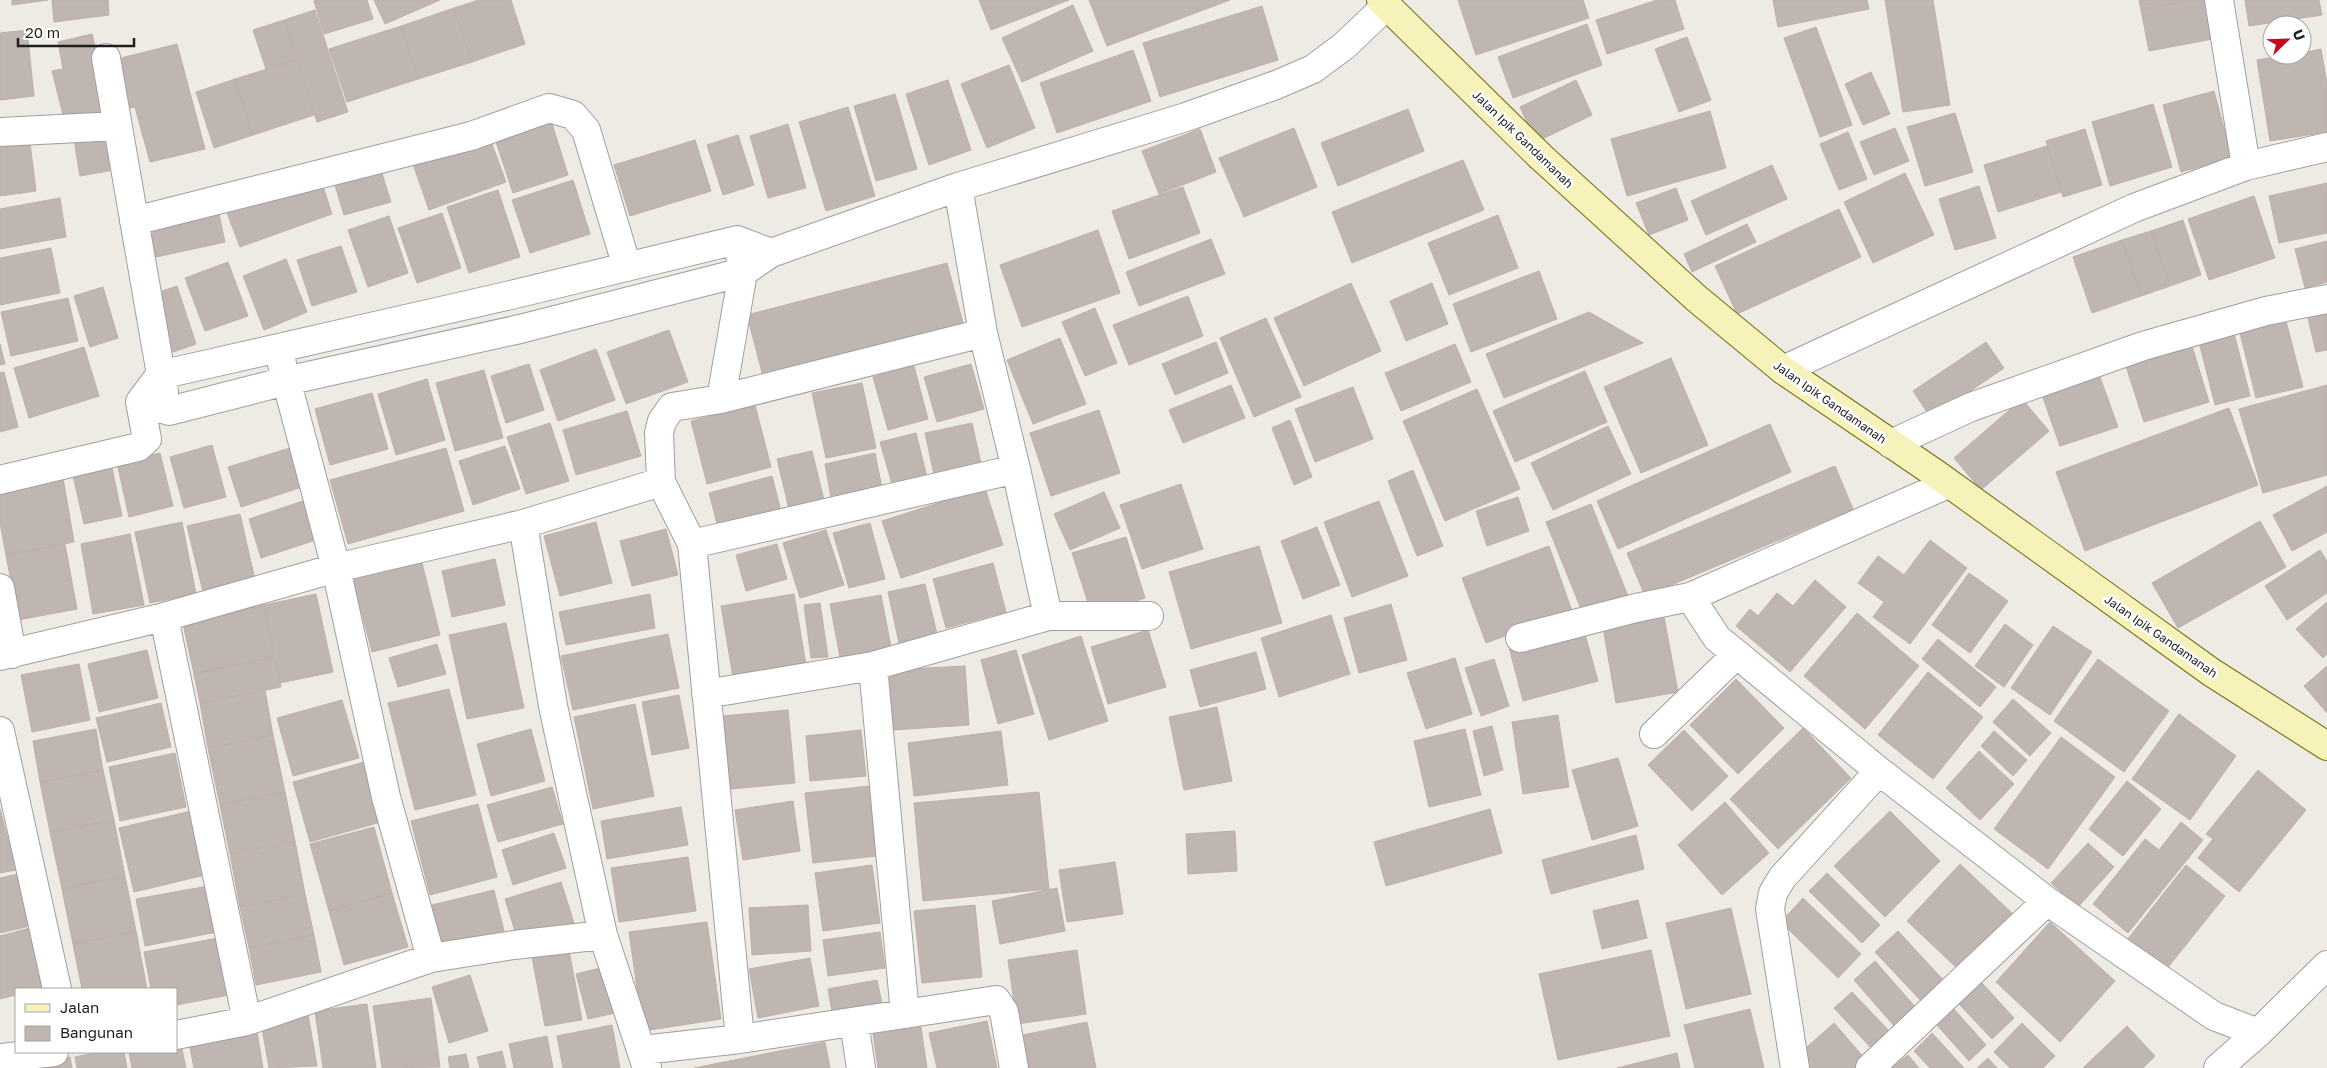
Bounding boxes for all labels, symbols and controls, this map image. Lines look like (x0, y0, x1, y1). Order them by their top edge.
scale bar (18, 15, 134, 47)
north arrow (2262, 15, 2312, 65)
text: 20 m (25, 23, 60, 41)
text: U (2290, 27, 2309, 43)
street label: Jalan Ipik Gandamanah (1469, 87, 1577, 191)
street label: Jalan Ipik Gandamanah (1771, 357, 1889, 447)
street label: Jalan Ipik Gandamanah (2102, 591, 2220, 681)
legend (15, 988, 178, 1053)
text: Jalan (60, 998, 99, 1016)
text: Bangunan (60, 1023, 133, 1041)

